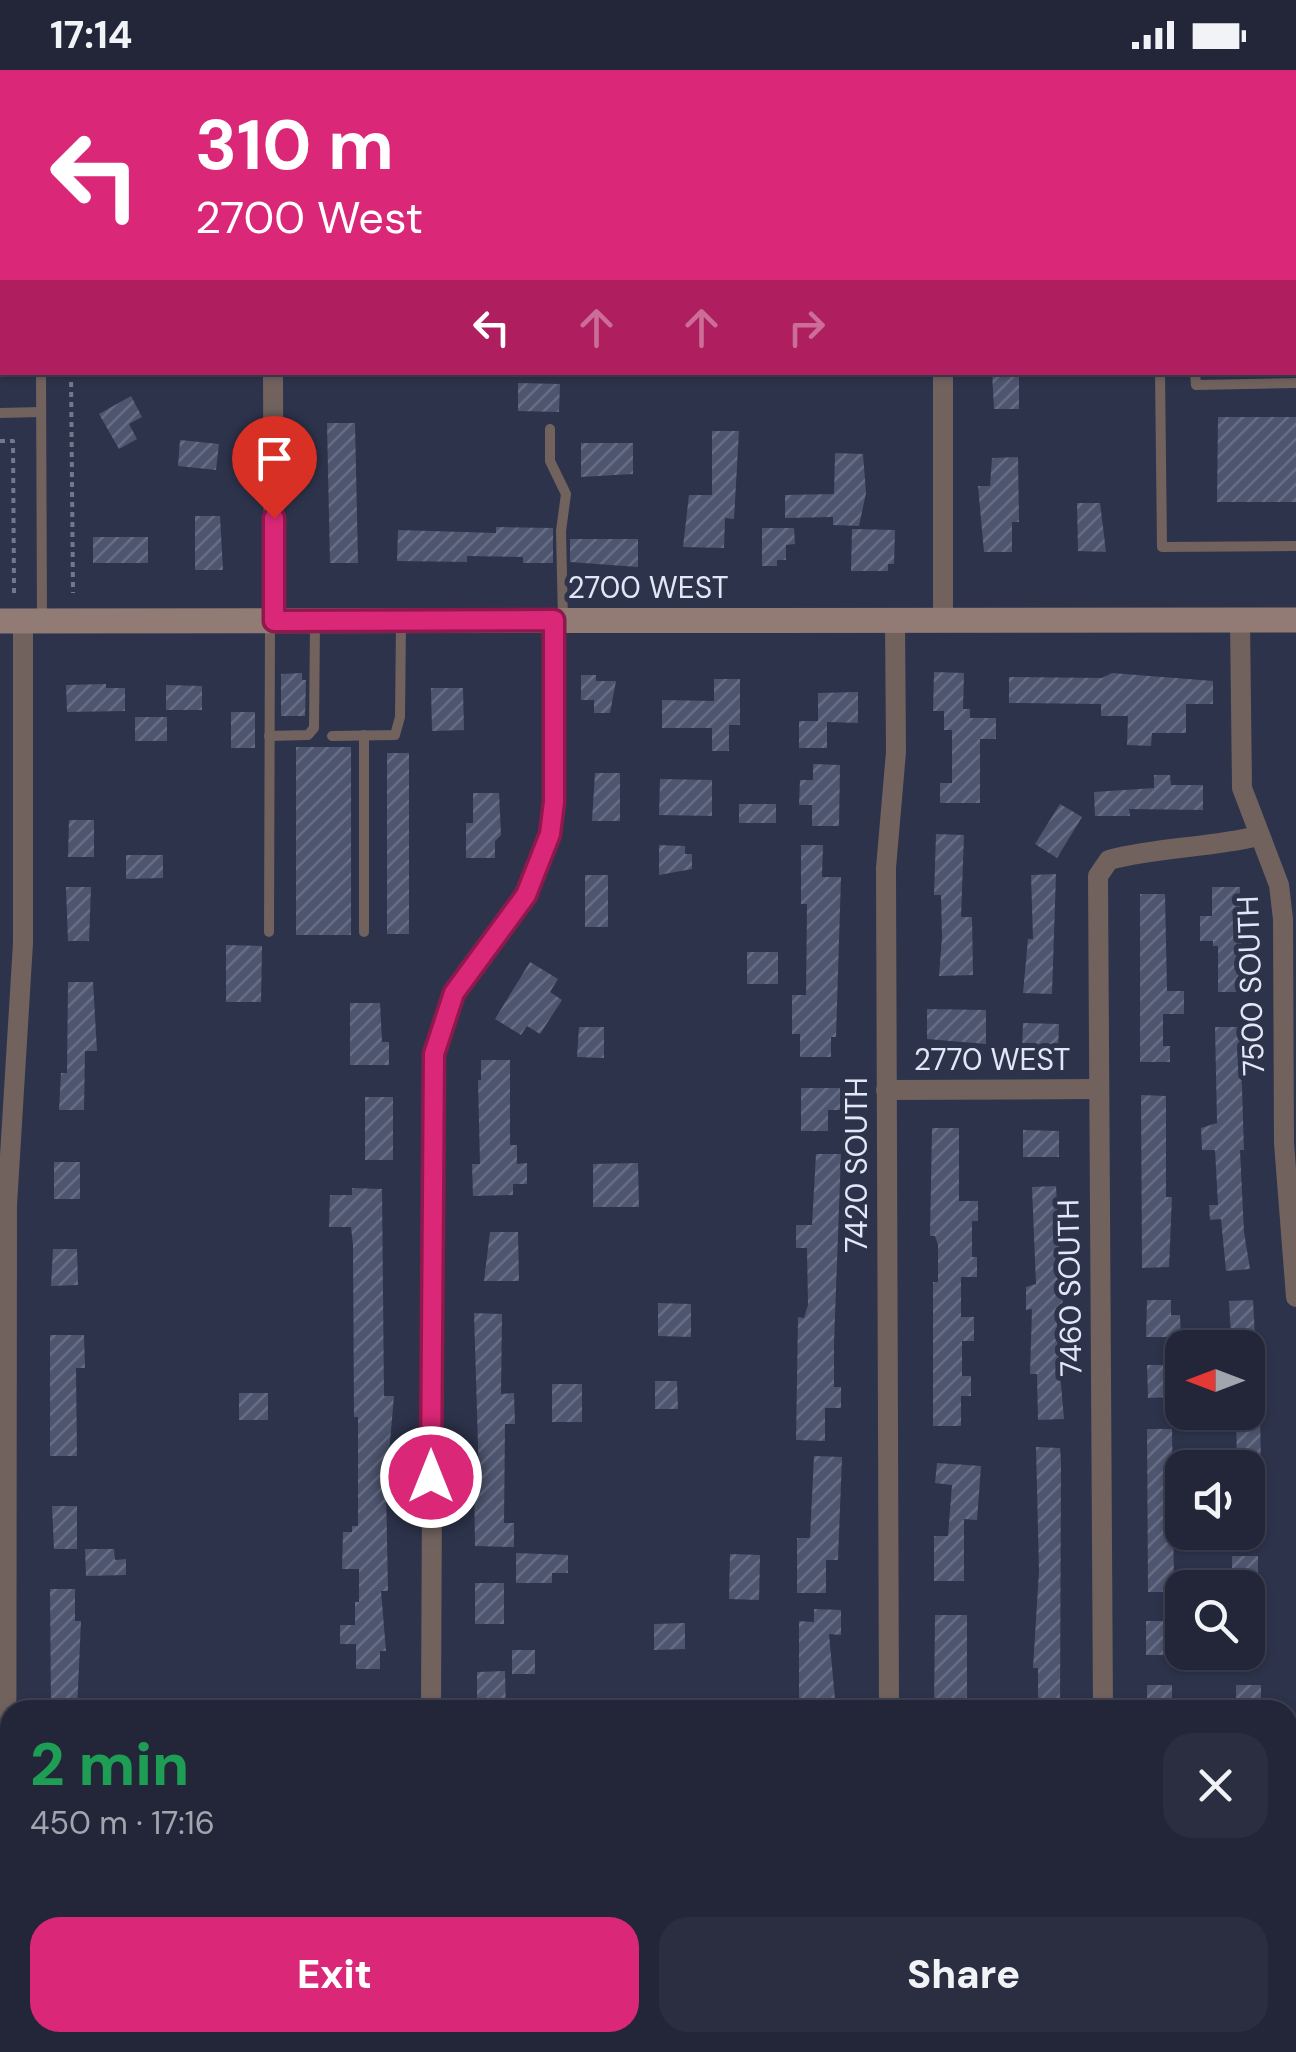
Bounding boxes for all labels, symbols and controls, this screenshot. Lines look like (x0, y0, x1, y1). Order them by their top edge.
text: 17:14 (50, 10, 132, 60)
text: 310 m (195, 100, 394, 191)
icon: left (30, 110, 160, 240)
text: 2700 West (195, 188, 423, 247)
icon: left (464, 300, 519, 355)
icon: ahead (569, 300, 624, 355)
icon: ahead (674, 300, 729, 355)
icon: right (779, 300, 834, 355)
pin (232, 416, 317, 519)
icon: arrive (247, 431, 302, 486)
street label: 2700 WEST (567, 568, 729, 607)
street label: 7500 SOUTH (1228, 895, 1273, 1077)
street label: 2770 WEST (914, 1040, 1070, 1079)
street label: 7420 SOUTH (837, 1077, 876, 1253)
street label: 7460 SOUTH (1048, 1199, 1091, 1377)
north arrow (1165, 1330, 1265, 1430)
map controls (1165, 1330, 1265, 1670)
position arrow (379, 1425, 483, 1529)
button: sound (1165, 1450, 1265, 1550)
button: search (1165, 1570, 1265, 1670)
text: 2 min (30, 1725, 189, 1804)
button: close (1163, 1733, 1268, 1838)
text: 450 m · 17:16 (30, 1802, 215, 1844)
button: Exit (30, 1917, 639, 2032)
button: Share (659, 1917, 1268, 2032)

